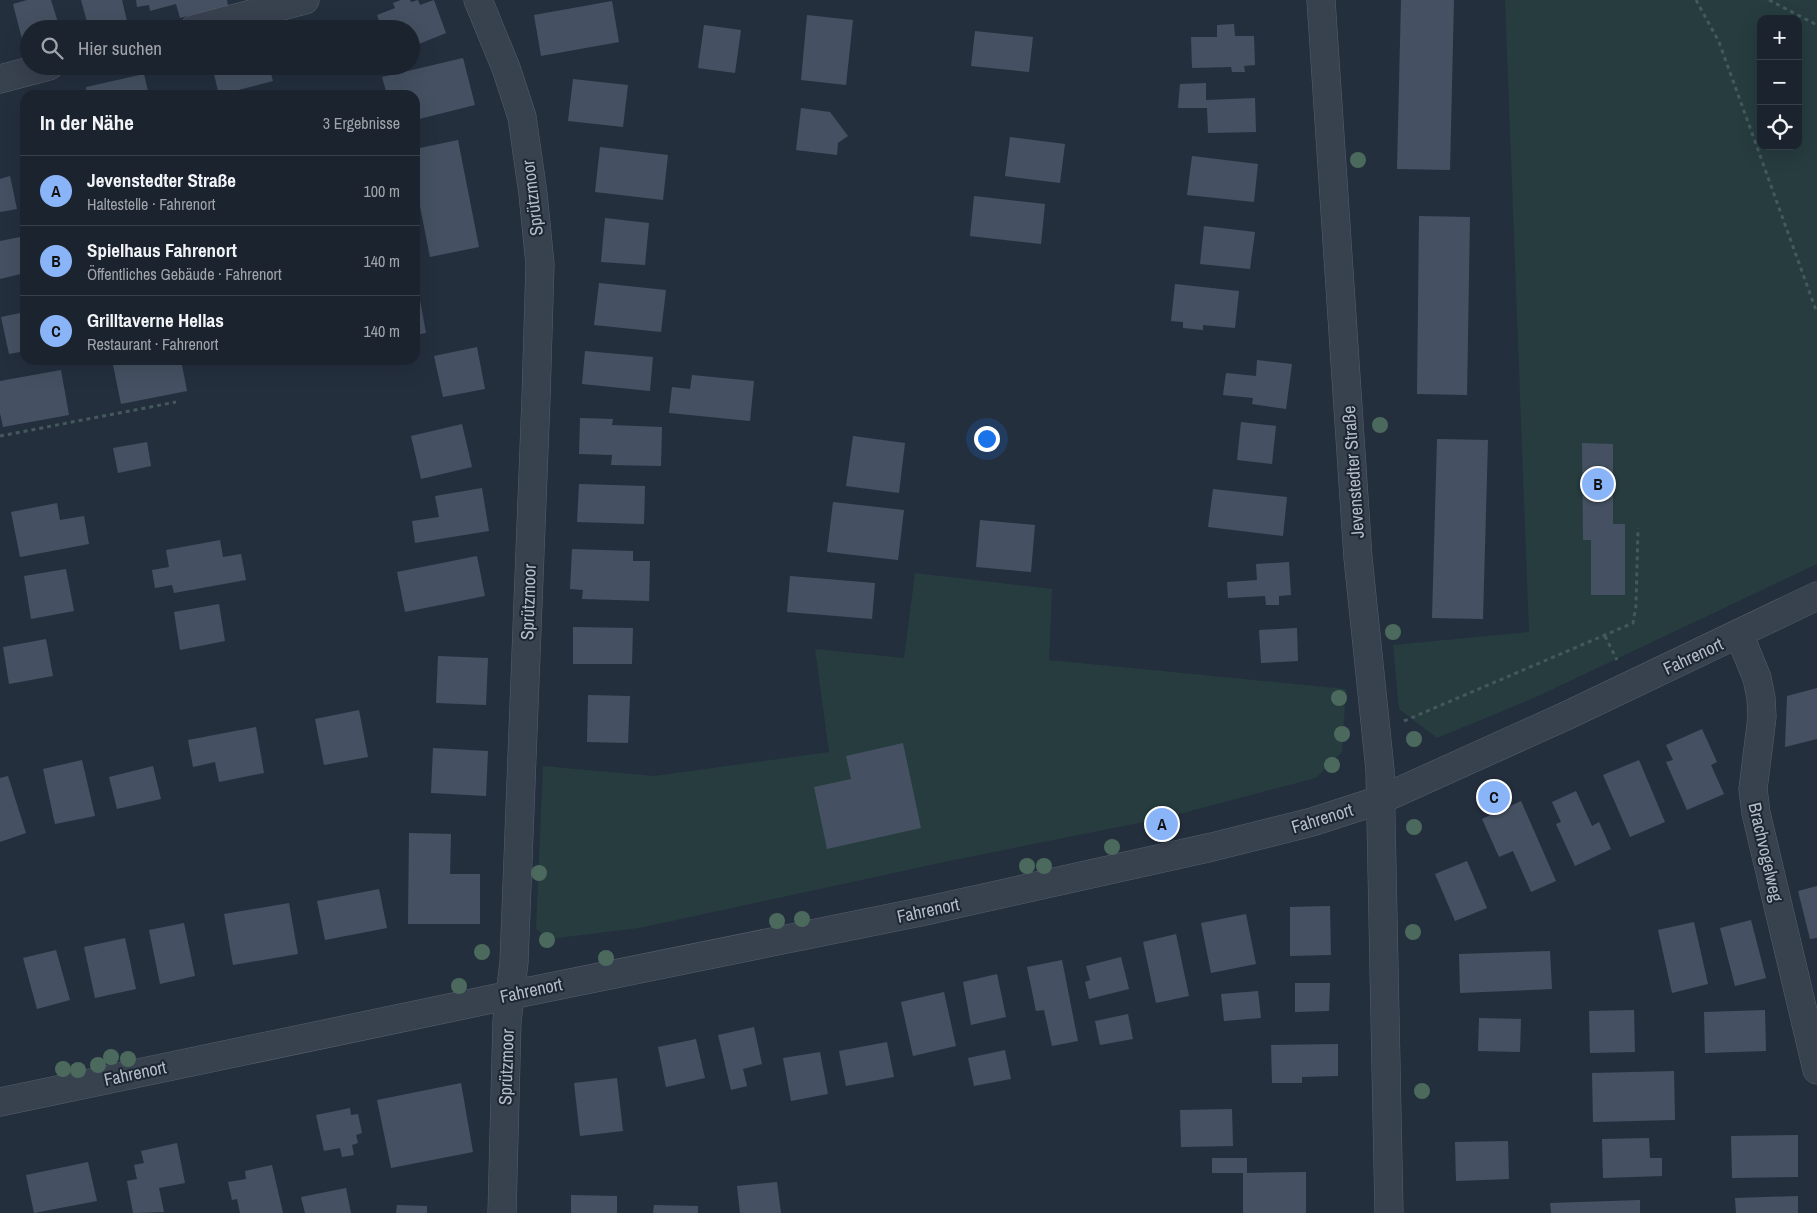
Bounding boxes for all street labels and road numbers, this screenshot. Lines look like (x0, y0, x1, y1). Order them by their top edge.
street label: Sprützmoor (515, 159, 549, 237)
street label: Jevenstedter Straße (1336, 405, 1370, 539)
street label: Sprützmoor (514, 563, 542, 641)
street label: Fahrenort (1659, 631, 1727, 681)
street label: Fahrenort (1288, 797, 1356, 839)
street label: Brachvogelweg (1742, 800, 1790, 905)
street label: Fahrenort (894, 891, 962, 929)
street label: Fahrenort (497, 971, 565, 1009)
street label: Sprützmoor (492, 1028, 520, 1106)
street label: Fahrenort (101, 1054, 169, 1092)

